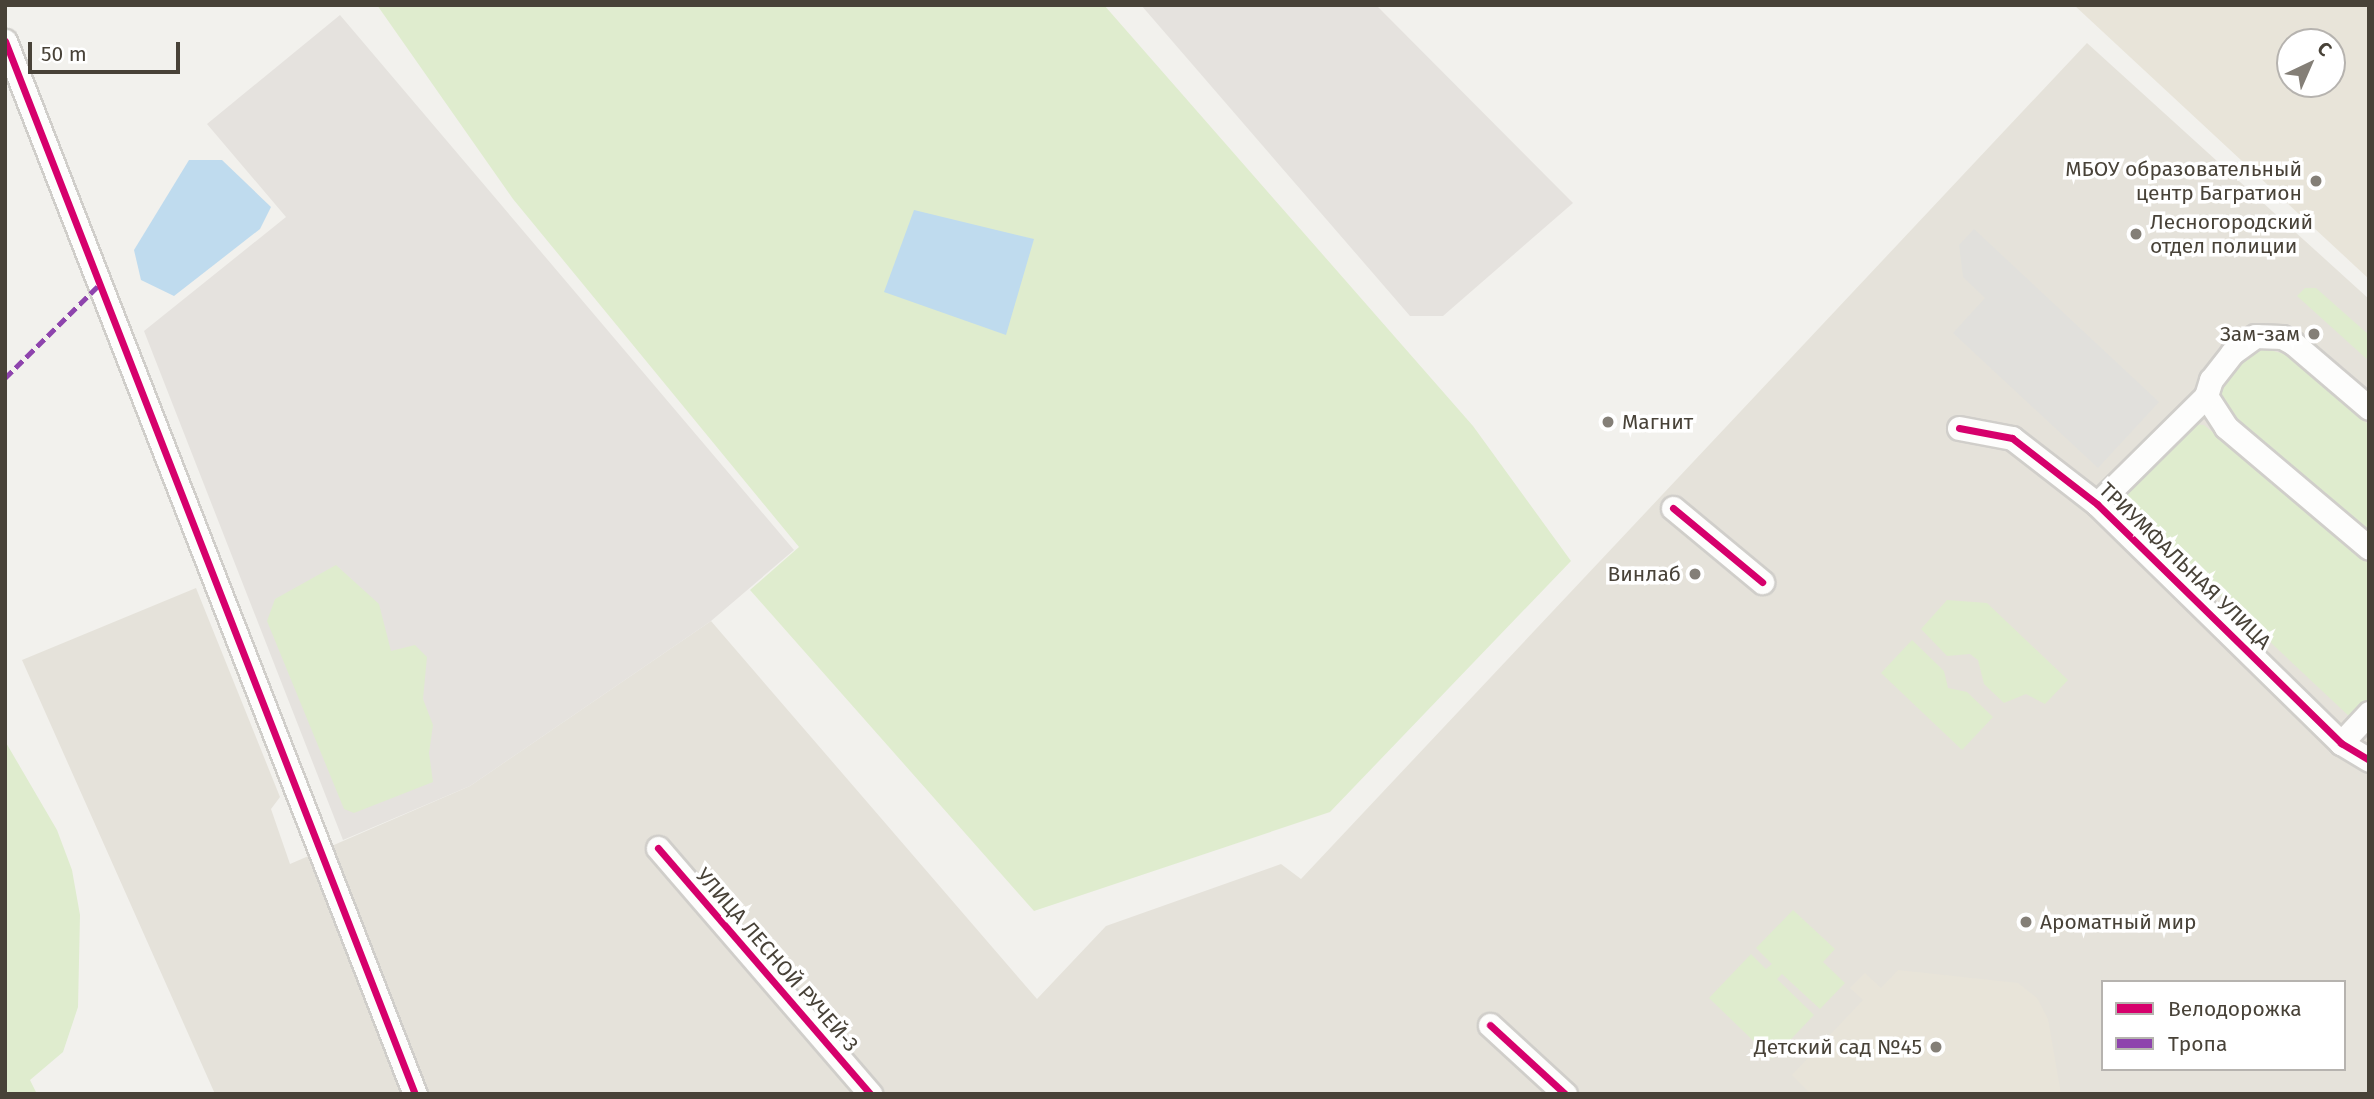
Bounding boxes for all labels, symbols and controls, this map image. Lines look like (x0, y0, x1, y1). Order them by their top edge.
scale bar (32, 28, 184, 72)
north arrow (2276, 28, 2346, 98)
text: С (2313, 37, 2336, 61)
text: 50 m (41, 41, 87, 67)
place label: МБОУ образовательный центр Багратион (2065, 156, 2302, 206)
marker: МБОУ образовательный центр Багратион (2308, 173, 2324, 189)
place label: Лесногородский отдел полиции (2150, 209, 2313, 259)
marker: Лесногородский отдел полиции (2128, 226, 2144, 242)
place label: Зам-зам (2220, 321, 2300, 347)
marker: Зам-зам (2306, 326, 2322, 342)
place label: Магнит (1622, 409, 1693, 435)
marker: Магнит (1600, 414, 1616, 430)
street label: ТРИУМФАЛЬНАЯ УЛИЦА (2094, 477, 2276, 655)
place label: Винлаб (1608, 561, 1681, 587)
marker: Винлаб (1687, 566, 1703, 582)
street label: УЛИЦА ЛЕСНОЙ РУЧЕЙ-3 (690, 863, 864, 1057)
place label: Ароматный мир (2040, 909, 2197, 935)
marker: Ароматный мир (2018, 914, 2034, 930)
legend (2101, 980, 2346, 1071)
text: Велодорожка (2168, 996, 2302, 1022)
text: Тропа (2168, 1031, 2227, 1057)
place label: Детский сад №45 (1754, 1034, 1922, 1060)
marker: Детский сад №45 (1928, 1039, 1944, 1055)

